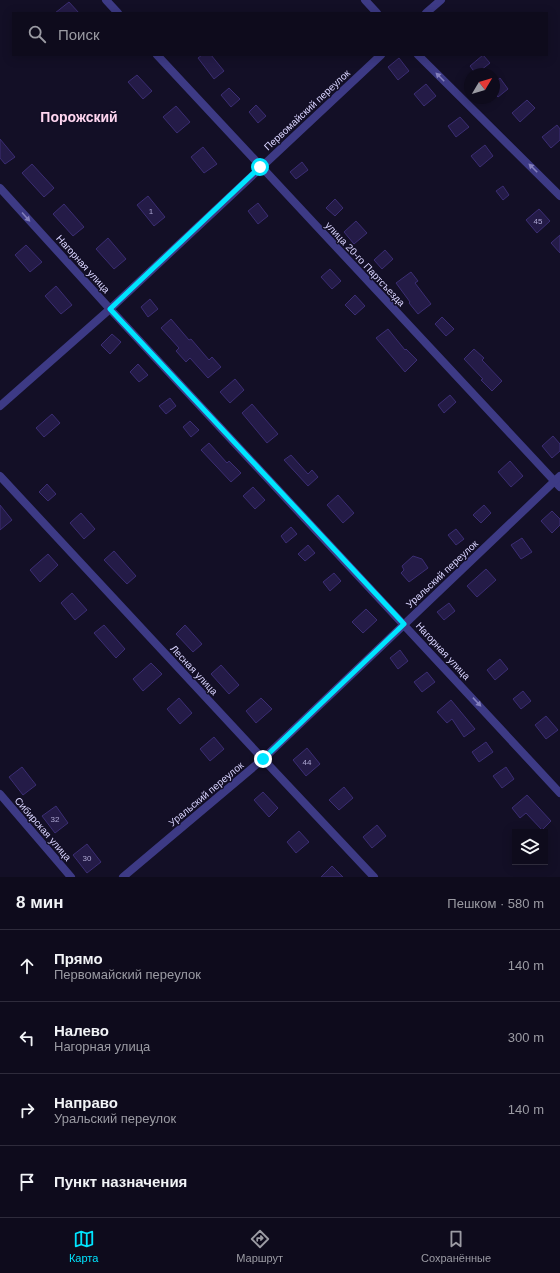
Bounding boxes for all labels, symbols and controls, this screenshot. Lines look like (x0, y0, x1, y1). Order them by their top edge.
search box (12, 12, 548, 56)
icon: search (26, 23, 48, 45)
text: Поиск (58, 26, 100, 43)
street label: Первомайский переулок (262, 67, 353, 153)
north arrow (464, 68, 500, 104)
one-way arrow (435, 72, 445, 81)
district label: Порожский (40, 109, 118, 125)
route start (251, 158, 269, 176)
one-way arrow (528, 163, 538, 173)
house number: 1 (149, 207, 154, 216)
one-way arrow (22, 212, 31, 222)
house number: 45 (534, 217, 543, 226)
street label: улица 20-го Партсъезда (323, 220, 407, 309)
street label: Нагорная улица (54, 233, 112, 296)
street label: Уральский переулок (404, 537, 481, 610)
street label: Нагорная улица (414, 620, 473, 682)
street label: Лесная улица (168, 643, 220, 697)
one-way arrow (472, 697, 481, 708)
route end (254, 750, 272, 768)
house number: 44 (303, 758, 312, 767)
street label: Уральский переулок (166, 759, 246, 828)
street label: Сибирская улица (12, 795, 74, 863)
house number: 32 (51, 815, 60, 824)
map controls (512, 829, 548, 865)
button: layers (512, 829, 548, 865)
house number: 30 (83, 854, 92, 863)
text: 8 мин (16, 893, 63, 912)
text: Пешком · 580 m (447, 896, 544, 911)
text: Прямо (54, 950, 103, 967)
icon: ahead (16, 955, 38, 977)
text: 140 m (508, 958, 544, 973)
text: Первомайский переулок (54, 967, 201, 982)
text: Налево (54, 1022, 109, 1039)
icon: left (16, 1027, 38, 1049)
text: 300 m (508, 1030, 544, 1045)
text: Нагорная улица (54, 1039, 150, 1054)
text: Направо (54, 1094, 118, 1111)
icon: right (16, 1099, 38, 1121)
text: 140 m (508, 1102, 544, 1117)
text: Уральский переулок (54, 1111, 176, 1126)
icon: arrive (16, 1171, 38, 1193)
text: Пункт назначения (54, 1173, 187, 1190)
tab: Карта (69, 1228, 98, 1264)
tab: Маршрут (236, 1228, 283, 1264)
tab: Сохранённые (421, 1228, 491, 1264)

